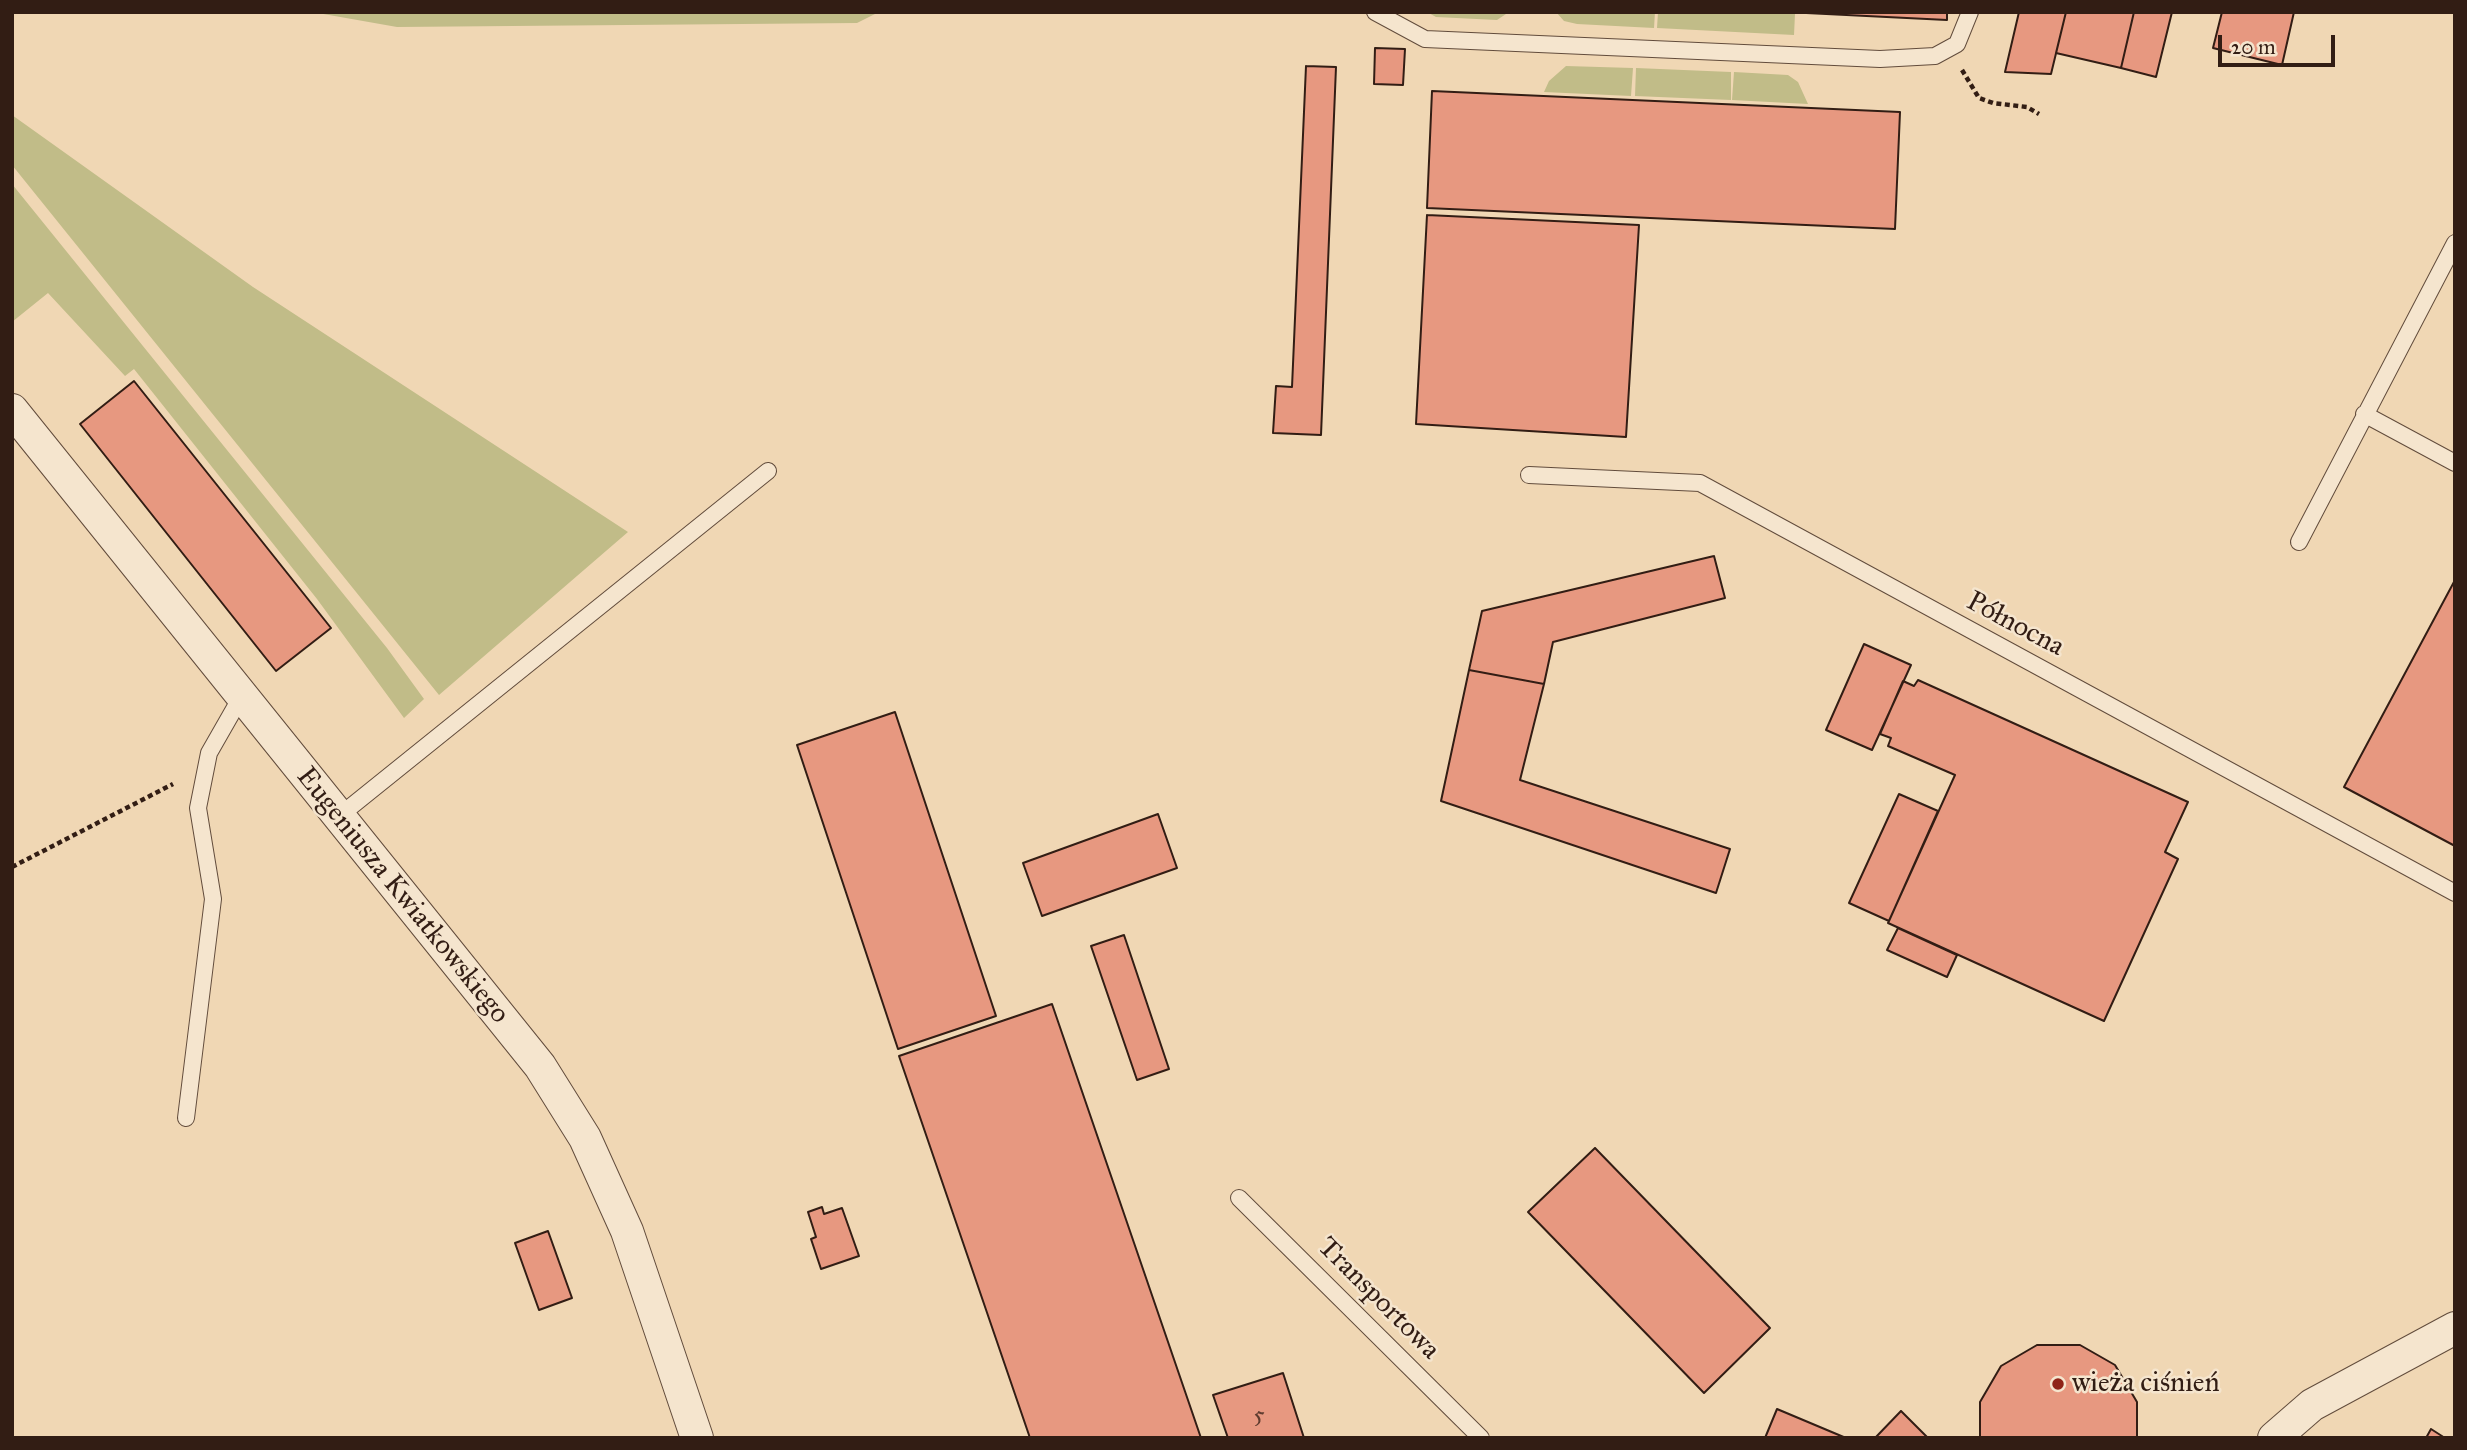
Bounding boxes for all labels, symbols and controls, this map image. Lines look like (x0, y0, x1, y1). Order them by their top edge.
scale bar (2222, 21, 2339, 65)
text: 20 m (2231, 34, 2276, 60)
street label: Północna (1960, 585, 2070, 665)
street label: Eugeniusza Kwiatkowskiego (288, 761, 516, 1031)
street label: Transportowa (1310, 1231, 1446, 1367)
place label: wieża ciśnień (2072, 1367, 2220, 1401)
marker: wieża ciśnień (2050, 1376, 2066, 1392)
house number: 5 (1253, 1402, 1265, 1430)

